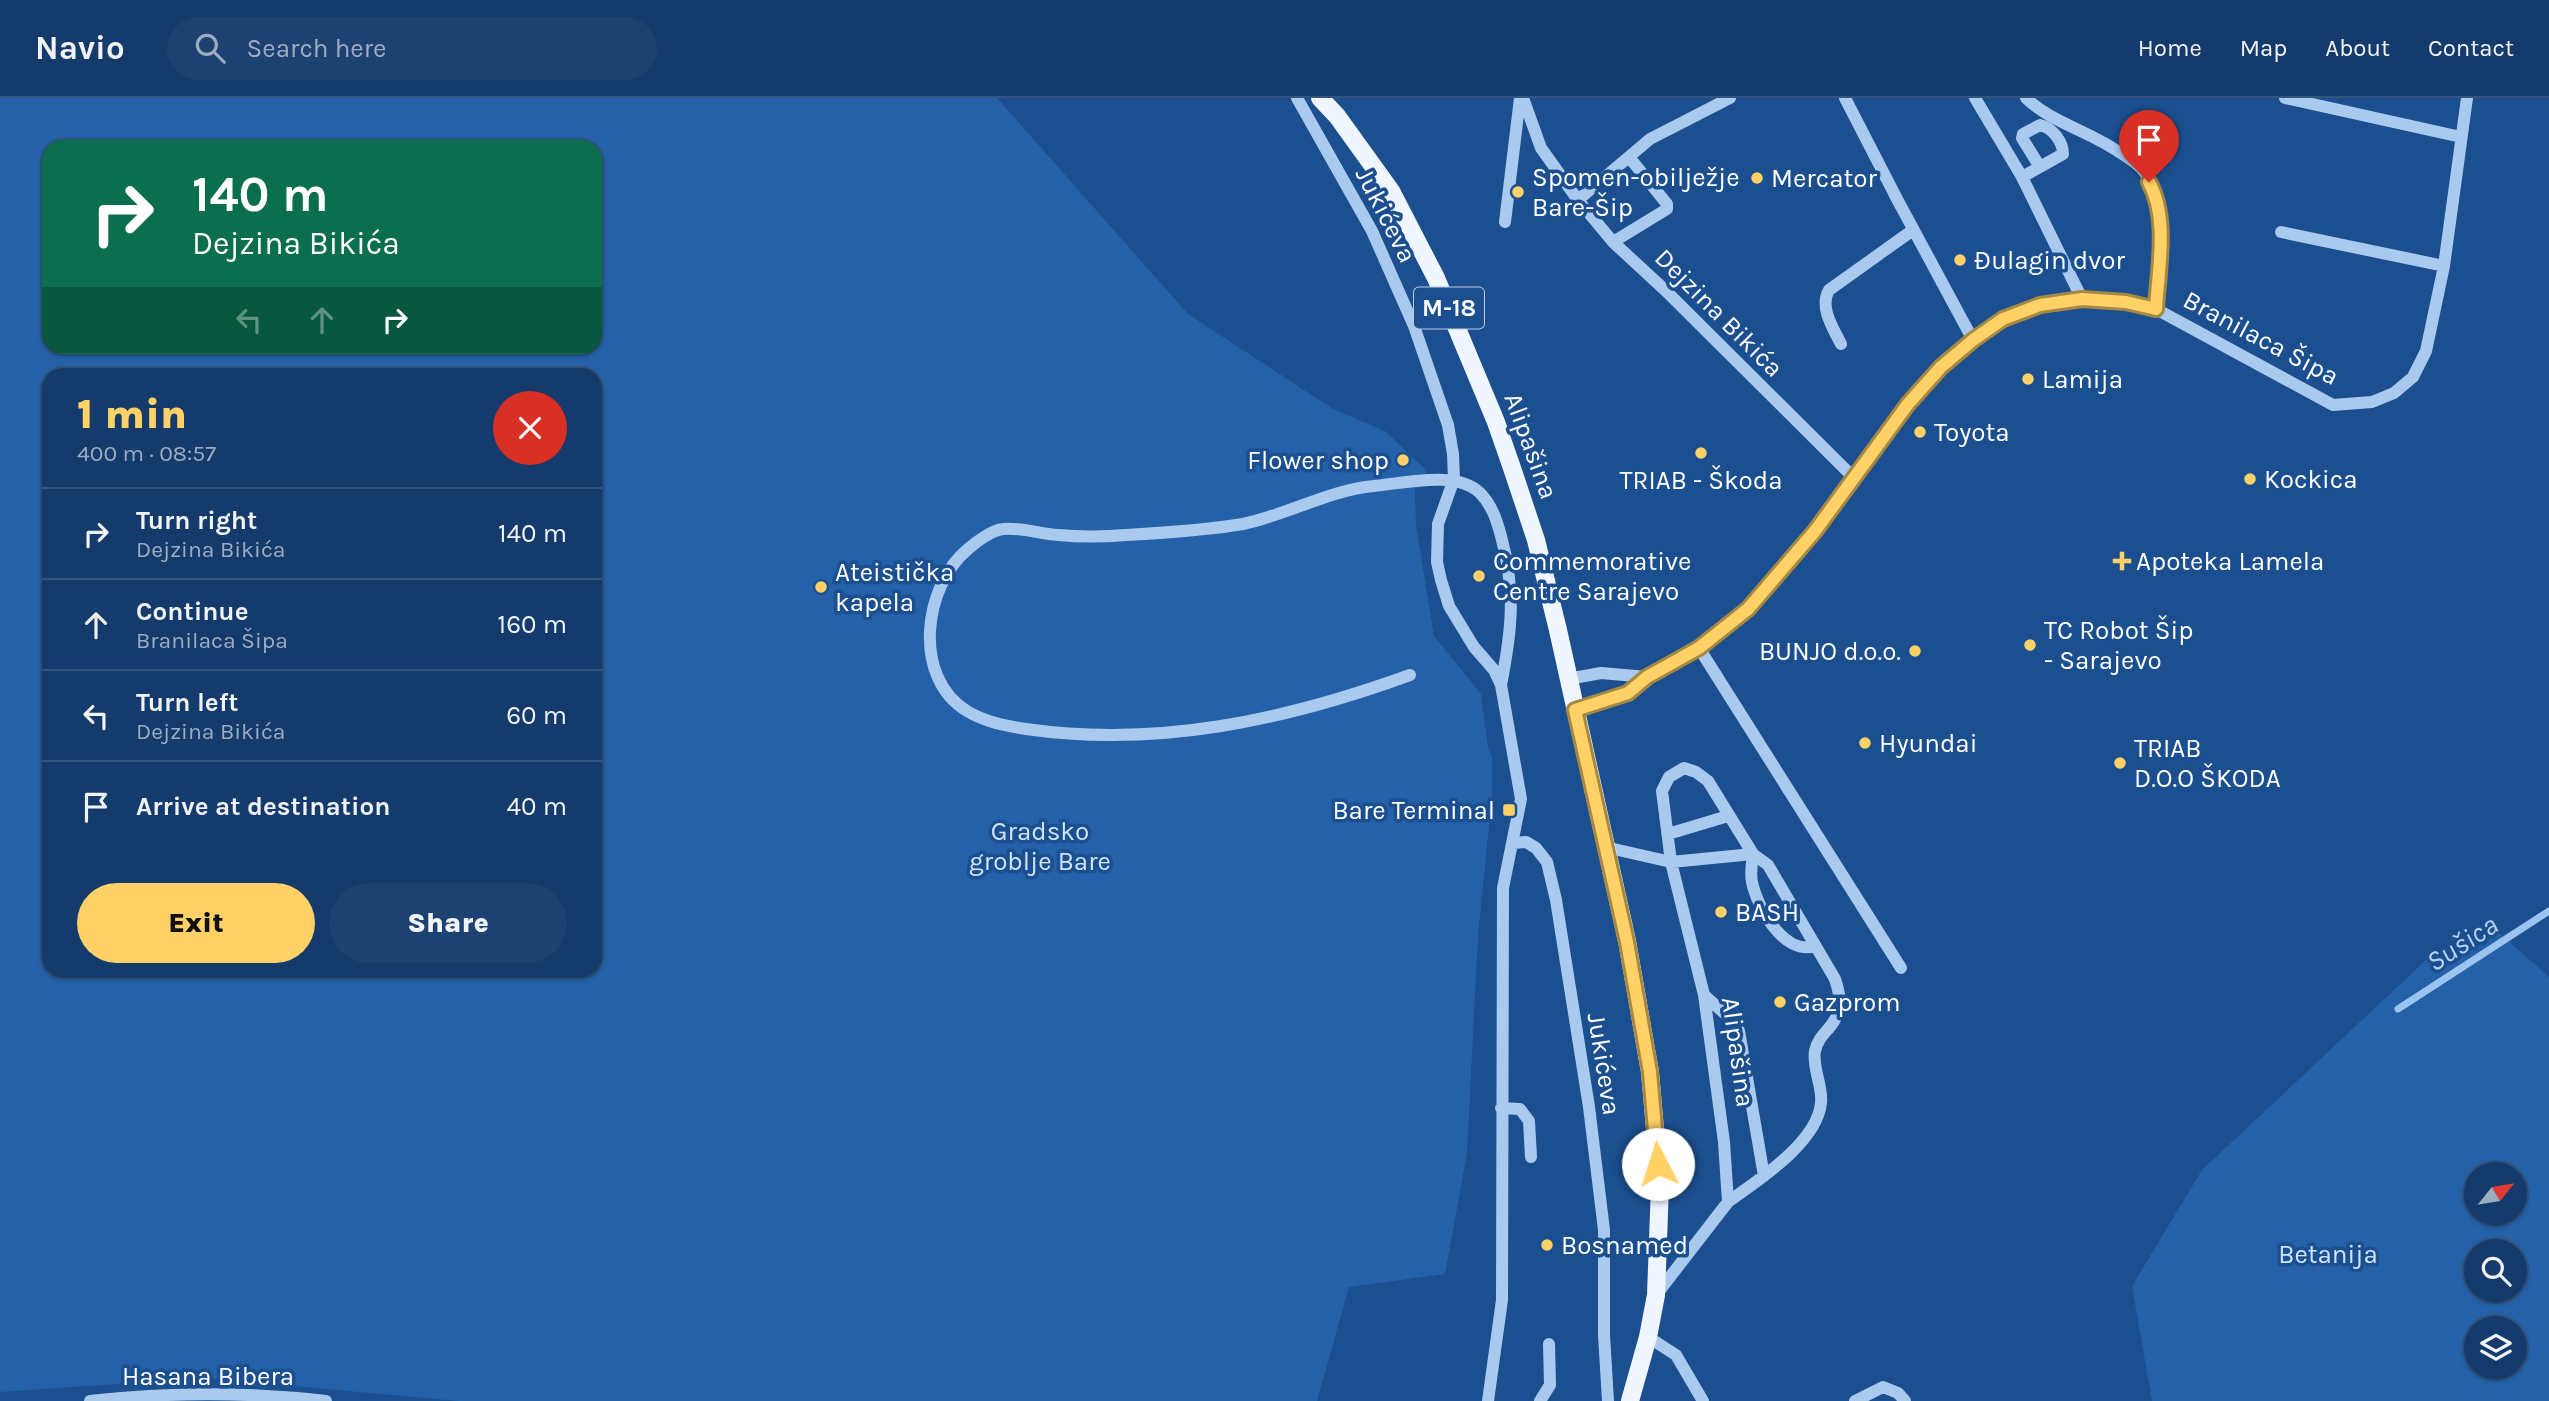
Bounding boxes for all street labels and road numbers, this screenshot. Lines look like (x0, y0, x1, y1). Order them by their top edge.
street label: Jukićeva (1349, 162, 1423, 268)
street label: Dejzina Bikića (1648, 242, 1790, 384)
street label: Branilaca Šipa (2178, 283, 2345, 392)
road number: M-18 (1414, 288, 1484, 328)
street label: Alipašina (1497, 389, 1565, 503)
street label: Alipašina (1715, 995, 1761, 1109)
street label: Jukićeva (1581, 1011, 1627, 1117)
street label: Hasana Bibera (122, 1361, 294, 1392)

